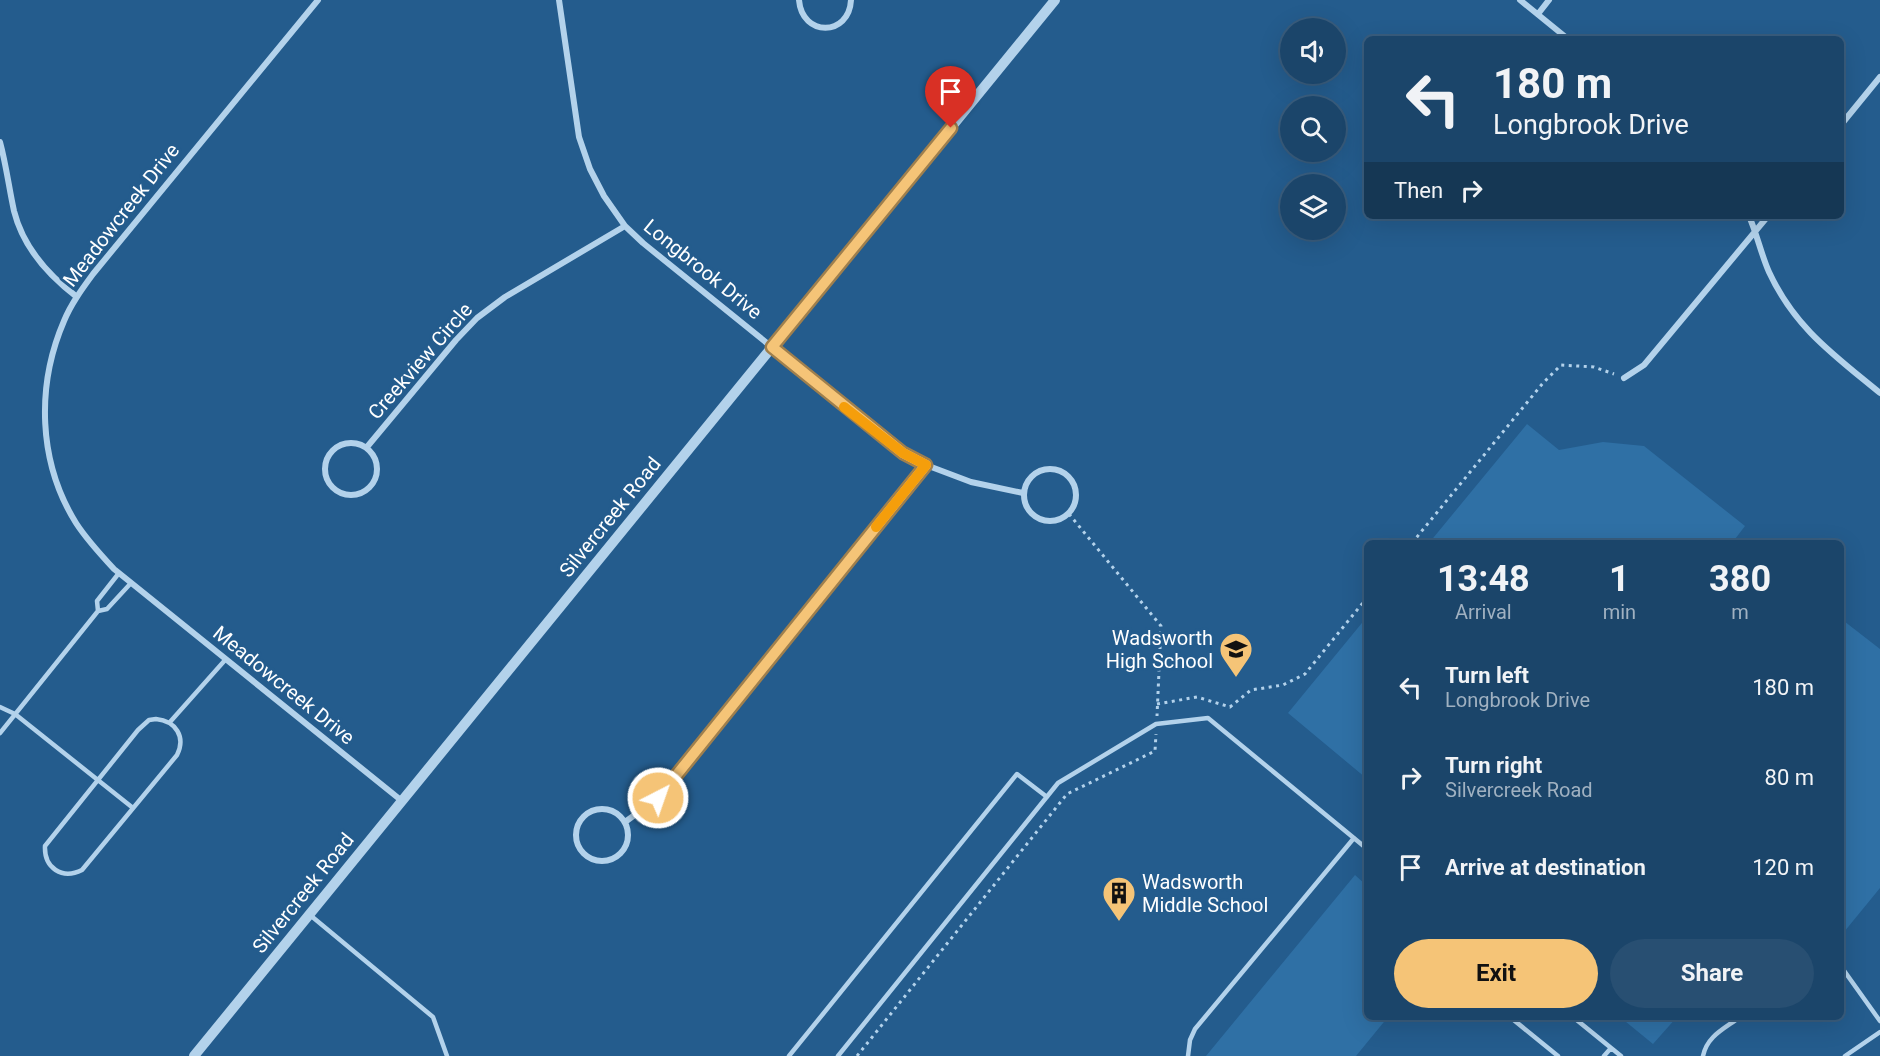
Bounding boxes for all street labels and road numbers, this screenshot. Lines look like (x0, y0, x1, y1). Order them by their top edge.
street label: Meadowcreek Drive (58, 139, 184, 291)
street label: Longbrook Drive (639, 214, 767, 324)
street label: Creekview Circle (363, 298, 477, 424)
street label: Silvercreek Road (554, 452, 666, 582)
street label: Meadowcreek Drive (208, 621, 360, 749)
street label: Silvercreek Road (247, 828, 359, 958)

